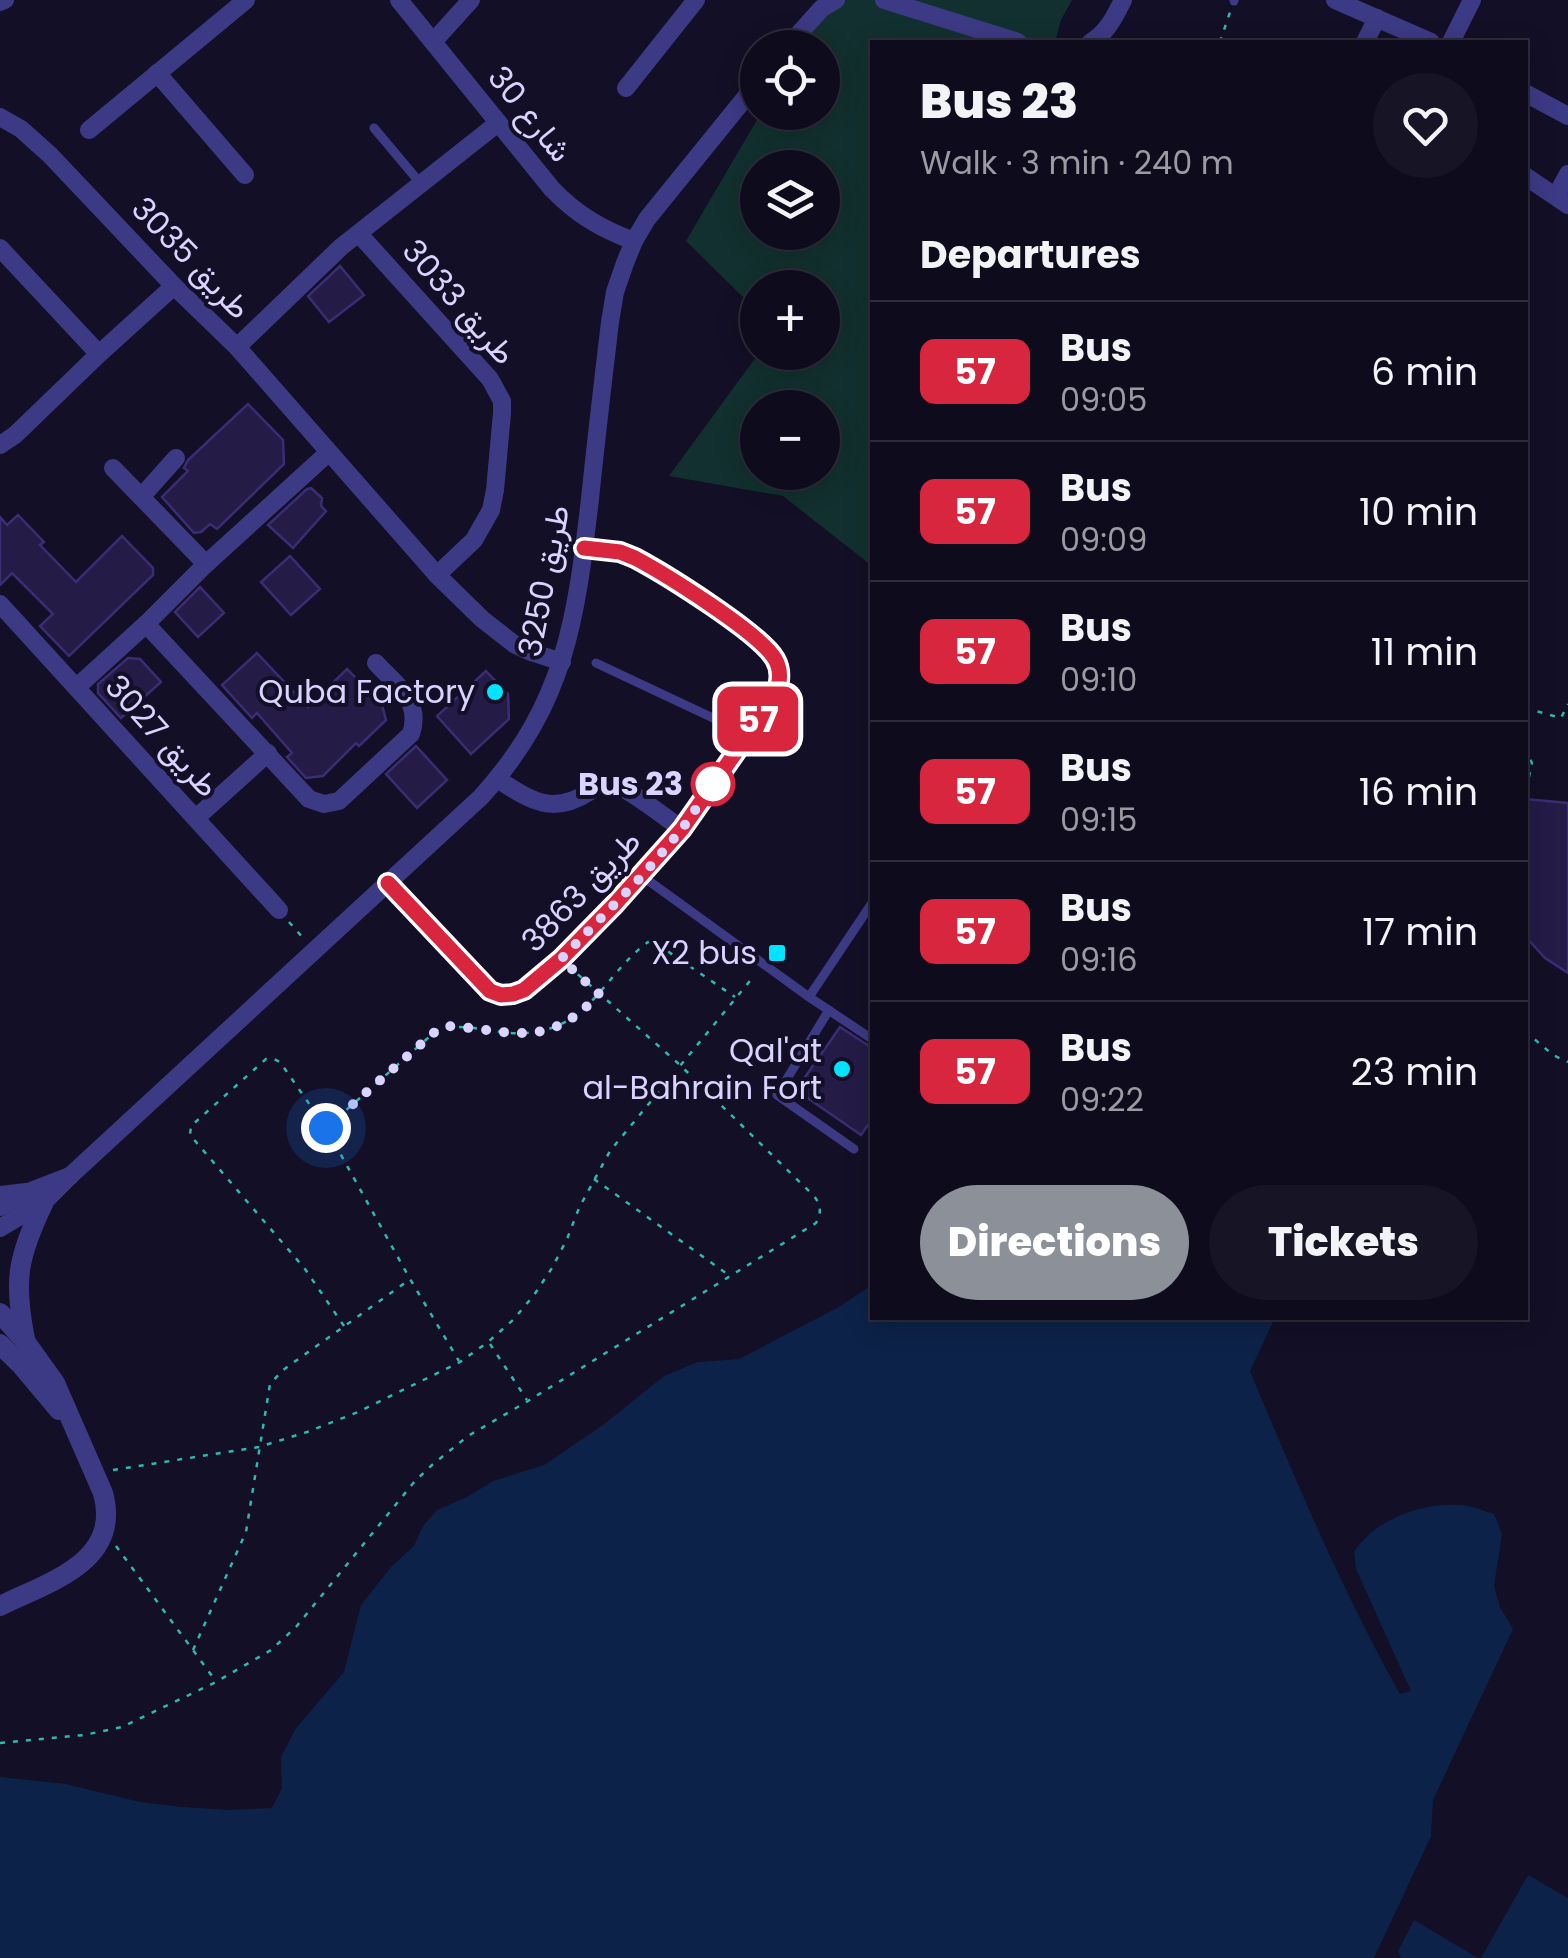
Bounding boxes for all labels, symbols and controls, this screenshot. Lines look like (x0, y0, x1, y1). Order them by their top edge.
map controls (740, 30, 840, 490)
button: locate (740, 30, 840, 130)
street label: شارع 30 (478, 56, 583, 171)
text: Bus 23 (920, 68, 1078, 135)
button: heart (1373, 73, 1478, 178)
text: Walk · 3 min · 240 m (920, 140, 1234, 185)
button: layers (740, 150, 840, 250)
street label: طريق 3035 (122, 187, 261, 329)
text: Departures (920, 228, 1141, 281)
street label: طريق 3033 (392, 229, 527, 374)
button: + (740, 270, 840, 370)
text: Bus (1060, 321, 1132, 374)
text: 6 min (1371, 345, 1478, 398)
text: 57 (954, 347, 996, 396)
text: 09:05 (1060, 377, 1147, 422)
button: − (740, 390, 840, 490)
text: Bus (1060, 461, 1132, 514)
text: 10 min (1359, 485, 1478, 538)
text: 57 (954, 487, 996, 536)
street label: طريق 3250 (507, 501, 580, 661)
text: 09:09 (1060, 517, 1147, 562)
text: Bus (1060, 601, 1132, 654)
text: 11 min (1371, 625, 1478, 678)
text: 57 (954, 627, 996, 676)
text: 09:10 (1060, 657, 1137, 702)
street label: طريق 3027 (95, 664, 230, 807)
place label: Quba Factory (258, 669, 475, 714)
marker: Quba Factory (484, 681, 506, 703)
line badge: 57 (713, 686, 803, 752)
text: 57 (737, 695, 779, 744)
text: Bus (1060, 741, 1132, 794)
place label: Bus 23 (578, 761, 683, 806)
marker: Bus 23 (692, 763, 734, 805)
text: 16 min (1359, 765, 1478, 818)
text: 57 (954, 767, 996, 816)
text: 09:15 (1060, 797, 1137, 842)
street label: طريق 3863 (511, 819, 651, 962)
text: Bus (1060, 881, 1132, 934)
text: 17 min (1362, 905, 1478, 958)
text: 57 (954, 907, 996, 956)
place label: X2 bus (651, 930, 757, 975)
text: 09:16 (1060, 937, 1138, 982)
marker: X2 bus (766, 942, 788, 964)
text: Bus (1060, 1021, 1132, 1074)
place label: Qal'at al-Bahrain Fort (582, 1028, 822, 1110)
text: 23 min (1351, 1045, 1478, 1098)
text: 57 (954, 1047, 996, 1096)
marker: Qal'at al-Bahrain Fort (831, 1058, 853, 1080)
text: 09:22 (1060, 1077, 1144, 1122)
your location (301, 1103, 351, 1153)
button: Directions (920, 1185, 1189, 1300)
button: Tickets (1209, 1185, 1478, 1300)

